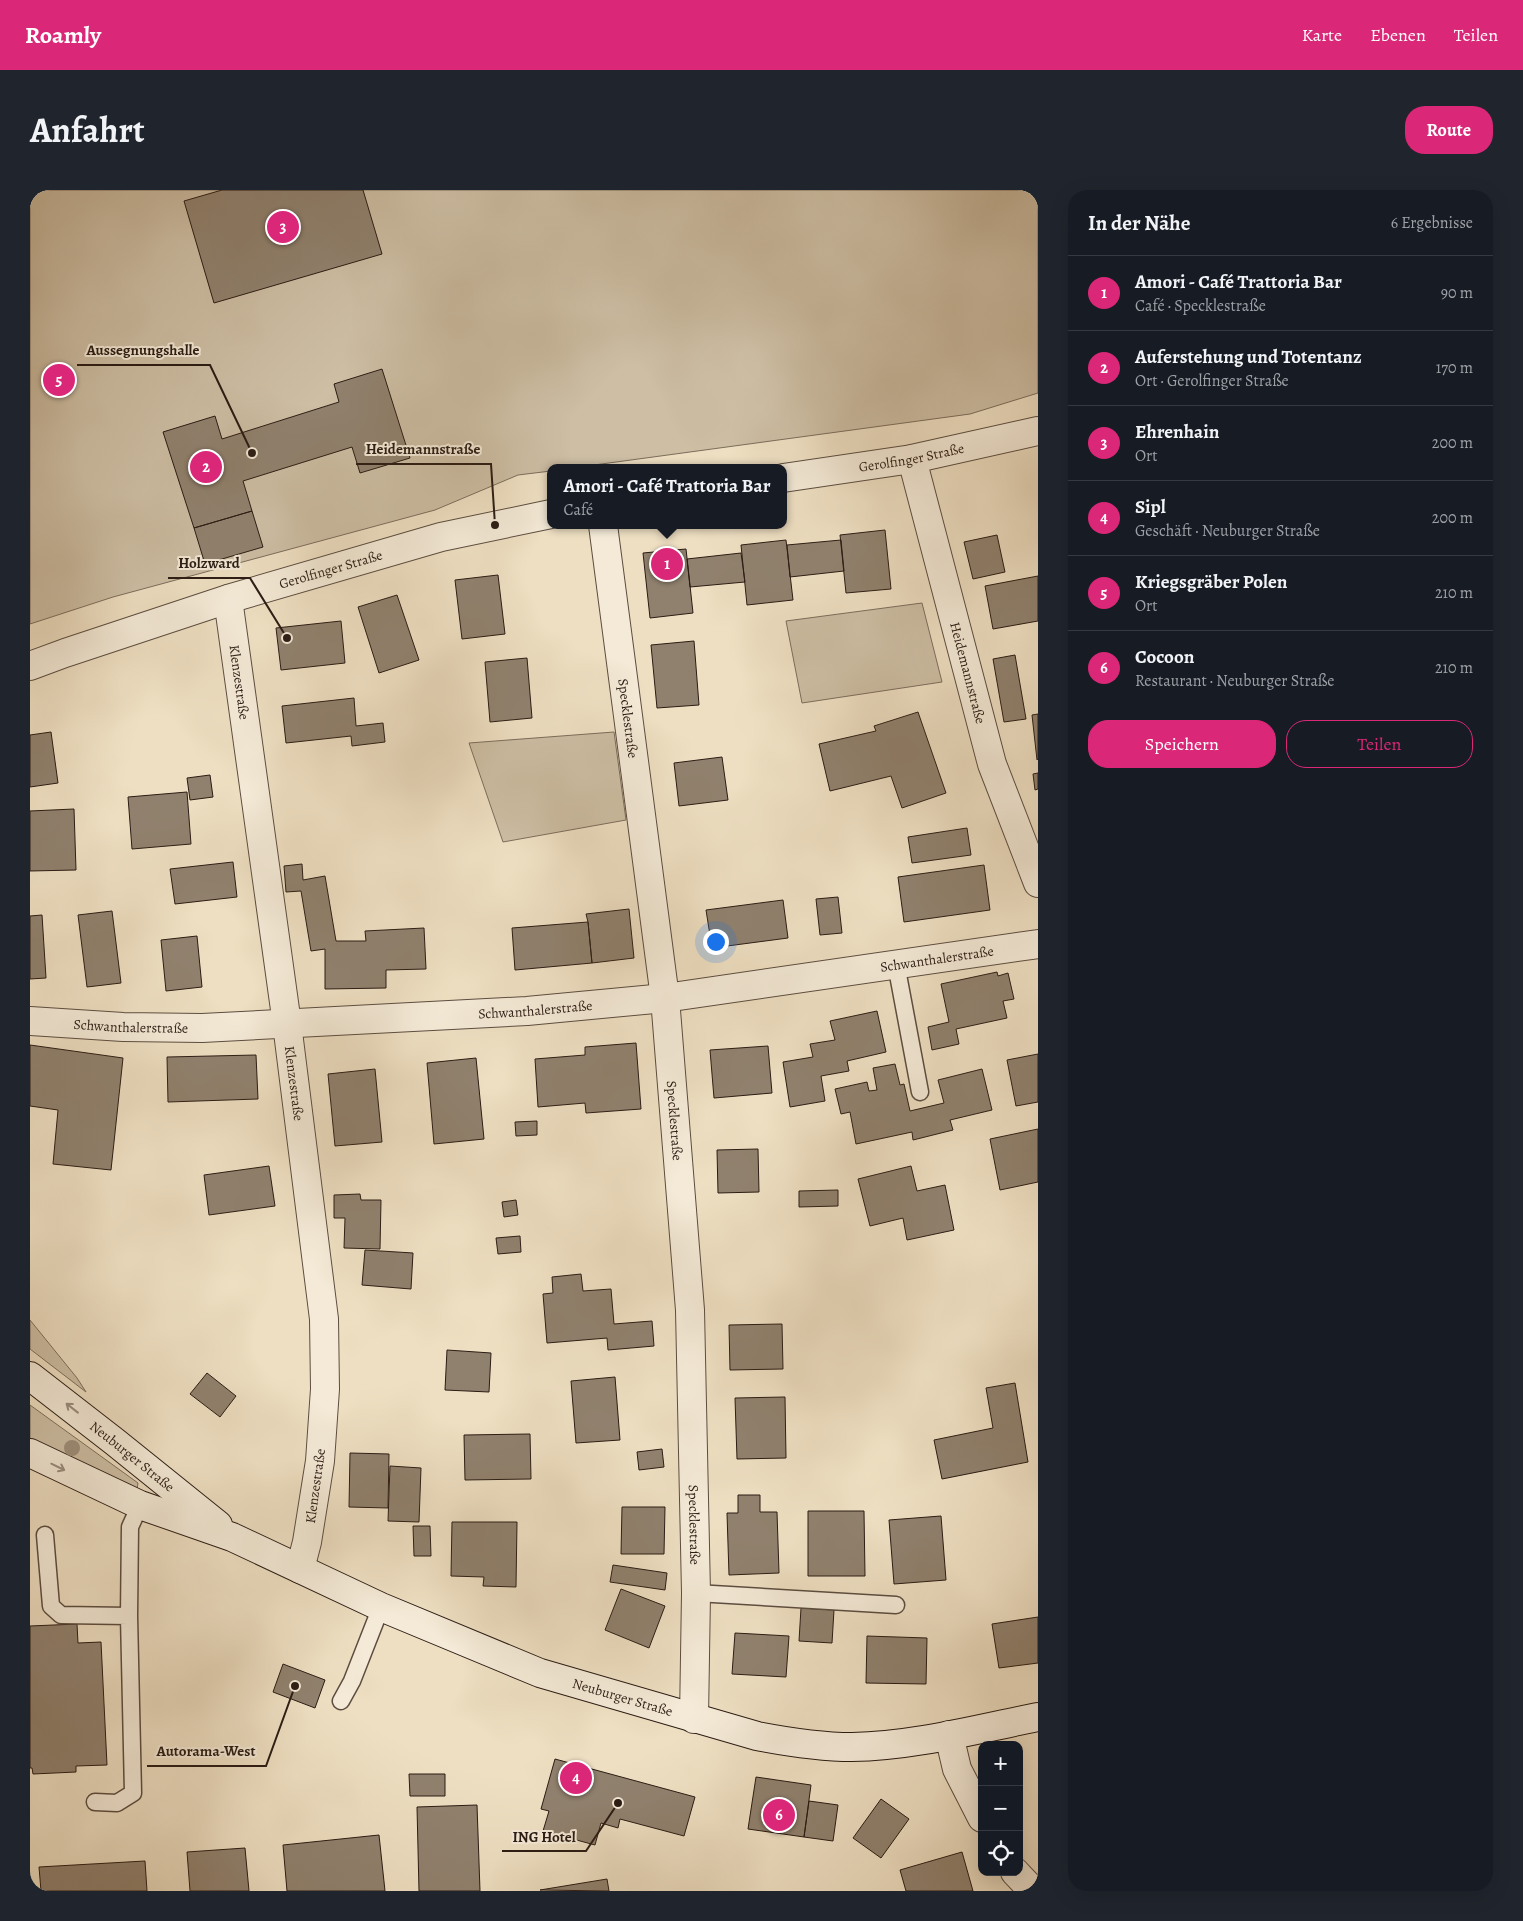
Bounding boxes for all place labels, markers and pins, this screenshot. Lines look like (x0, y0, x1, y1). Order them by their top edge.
pin: 3 (267, 208, 299, 246)
callout: Aussegnungshalle (77, 335, 210, 365)
pin: 5 (43, 361, 75, 399)
callout: Heidemannstraße (356, 434, 491, 464)
pin: 2 (190, 448, 222, 486)
pin: 1 (651, 545, 683, 583)
callout: Holzward (168, 548, 250, 578)
callout: Autorama-West (147, 1736, 266, 1766)
pin: 4 (560, 1759, 592, 1797)
pin: 6 (763, 1796, 795, 1834)
callout: ING Hotel (502, 1821, 586, 1851)

